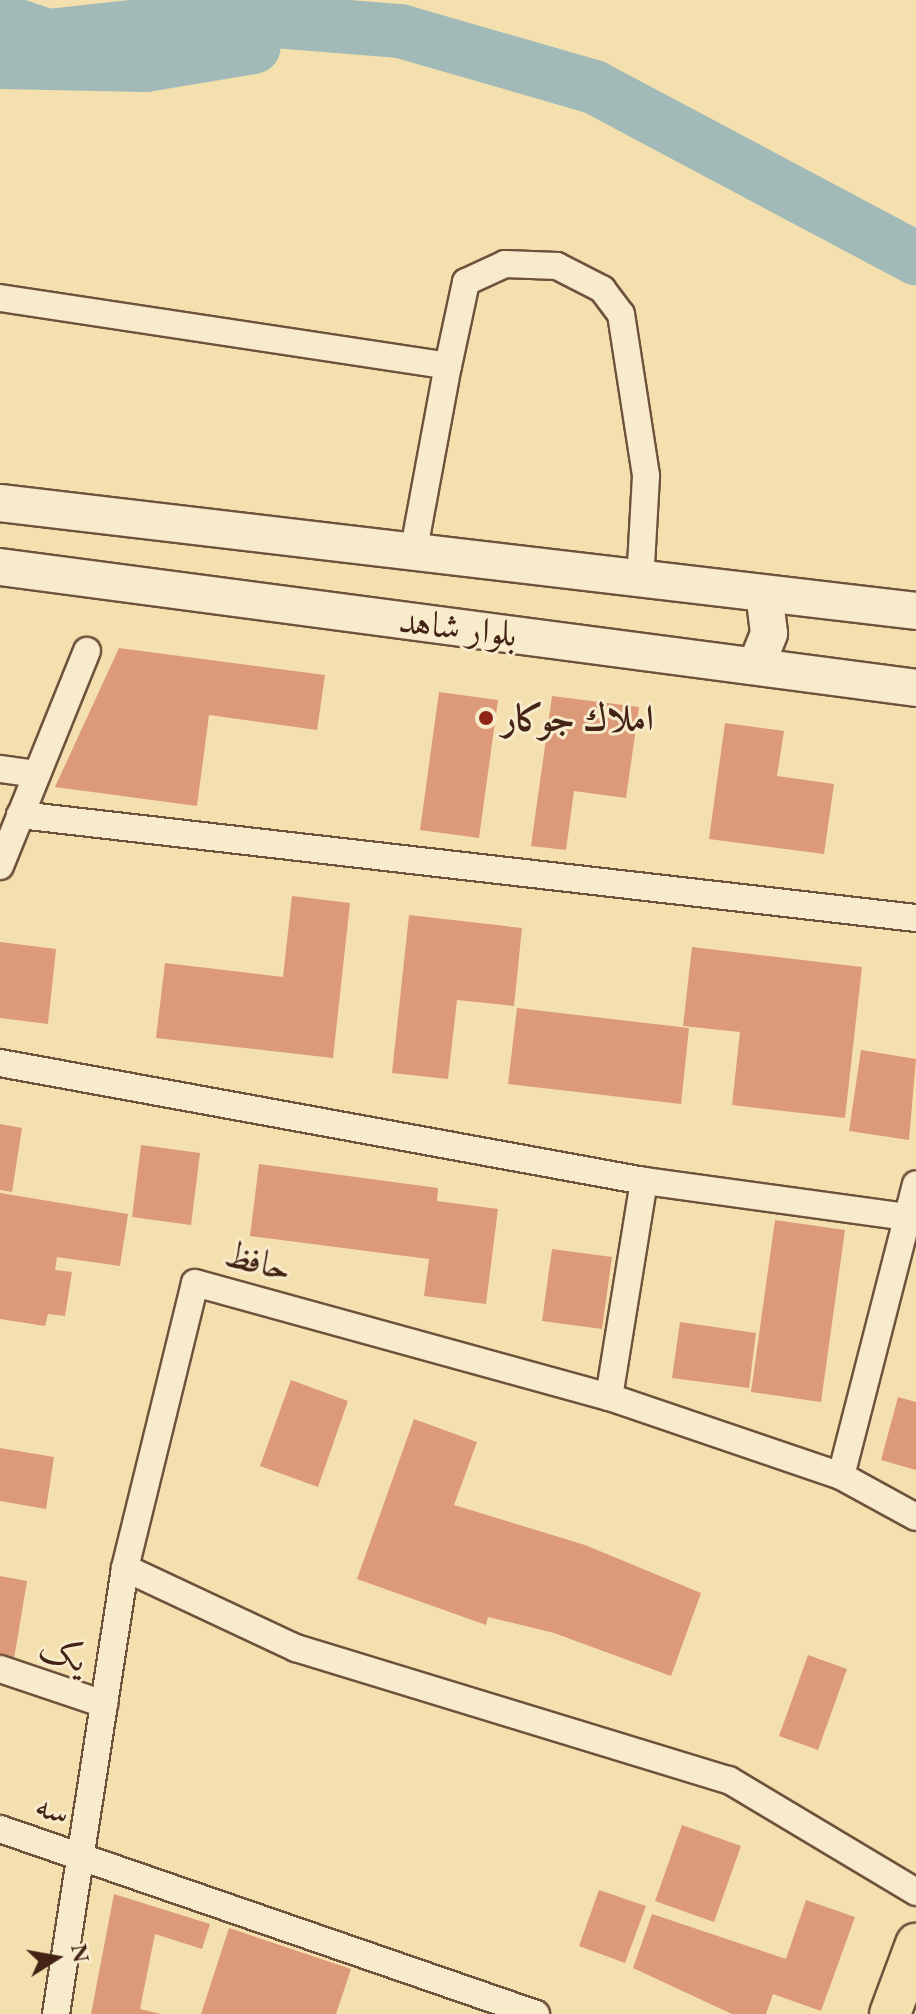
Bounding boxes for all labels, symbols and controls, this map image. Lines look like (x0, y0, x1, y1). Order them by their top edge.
street label: بلوار شاهد (396, 598, 520, 656)
place label: املاك جوكار (502, 696, 654, 740)
marker: املاك جوكار (477, 709, 495, 727)
street label: حافظ (220, 1232, 296, 1290)
street label: یک (33, 1625, 93, 1681)
street label: سه (30, 1782, 76, 1834)
north arrow (16, 1918, 96, 1998)
text: N (64, 1942, 96, 1965)

